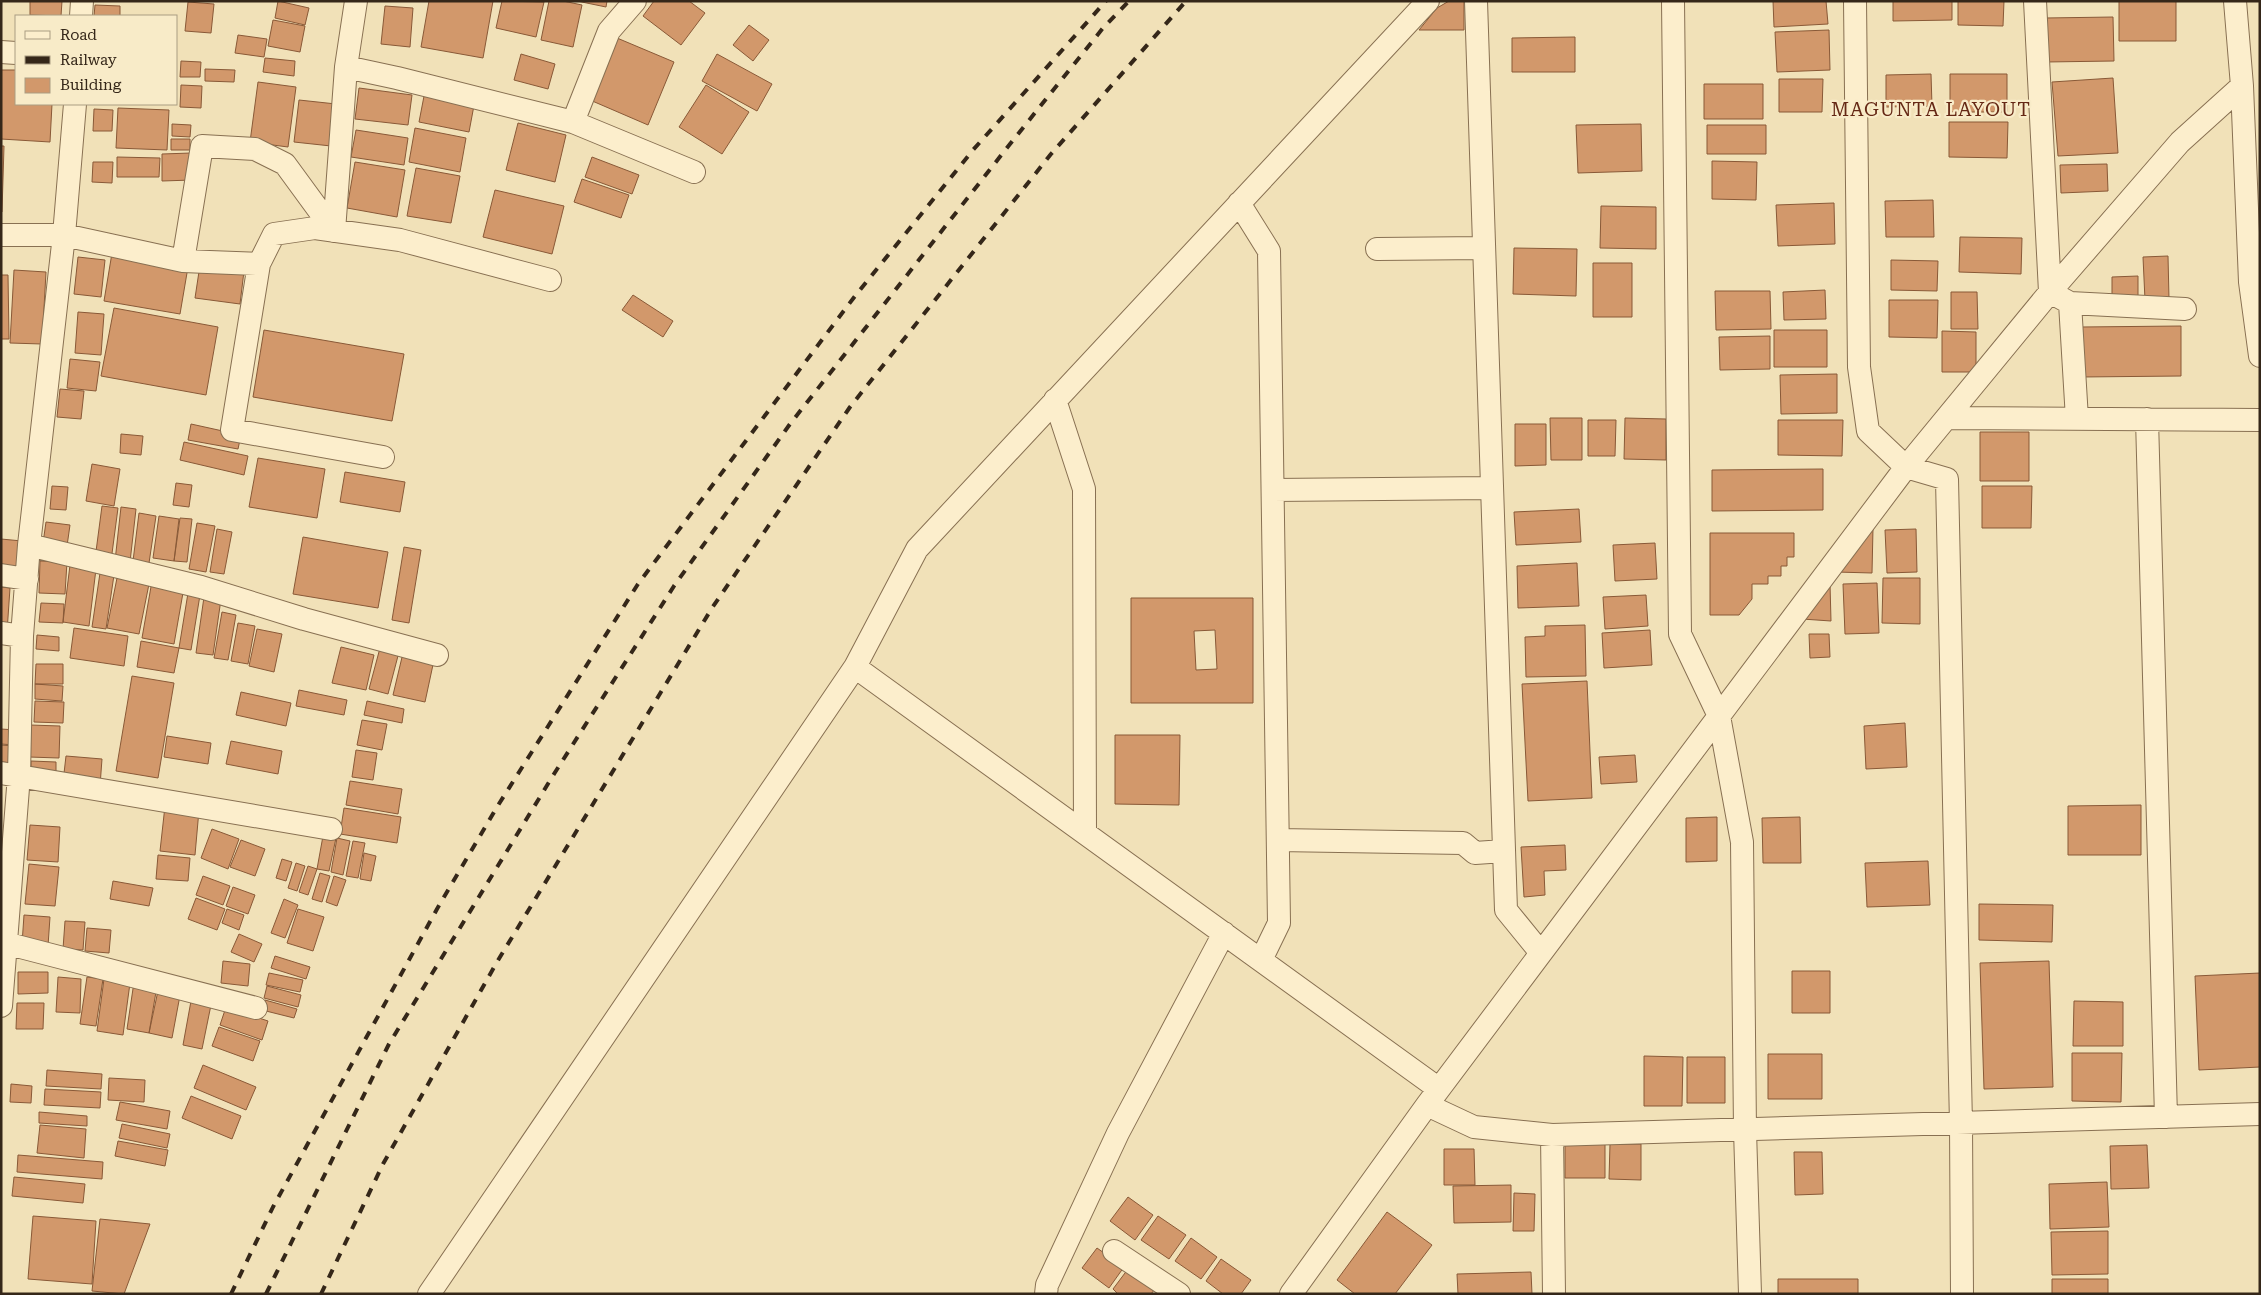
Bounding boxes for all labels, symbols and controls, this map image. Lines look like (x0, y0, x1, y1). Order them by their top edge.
legend (15, 15, 178, 105)
text: Road (60, 26, 97, 44)
text: Railway (60, 51, 117, 69)
text: Building (60, 76, 122, 94)
district label: MAGUNTA LAYOUT (1831, 98, 2031, 121)

